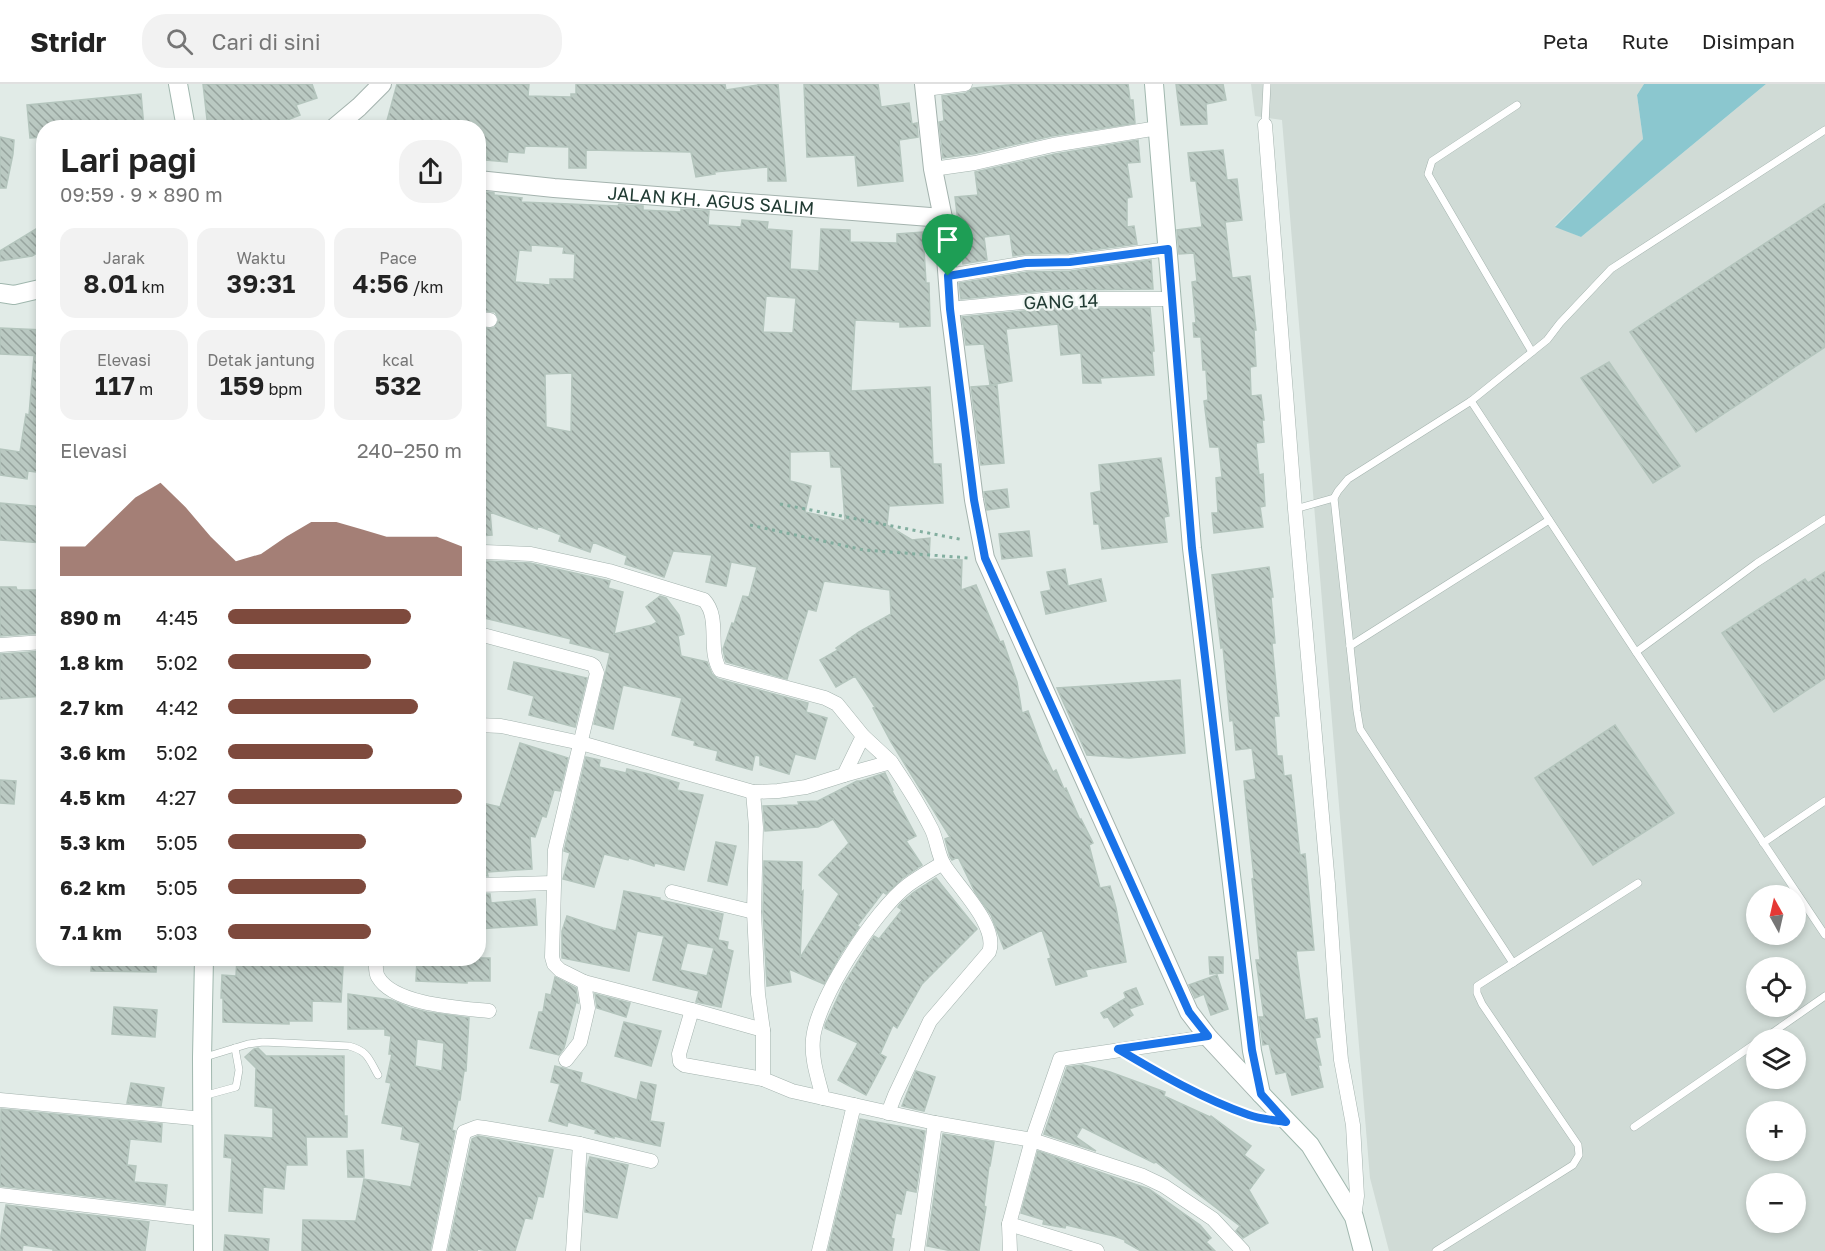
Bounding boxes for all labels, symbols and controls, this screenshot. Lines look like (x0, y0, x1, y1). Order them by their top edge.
search box (142, 14, 562, 68)
text: Stridr (30, 25, 106, 58)
icon: search (163, 25, 196, 58)
text: Cari di sini (211, 28, 321, 55)
text: Peta (1542, 28, 1588, 54)
text: Rute (1621, 28, 1669, 54)
text: Disimpan (1702, 28, 1795, 54)
text: Lari pagi (60, 140, 197, 179)
button: share (399, 140, 462, 203)
street label: JALAN KH. AGUS SALIM (607, 181, 815, 219)
text: 09:59 · 9 × 890 m (60, 182, 223, 206)
pin (922, 214, 973, 276)
icon: arrive (931, 223, 964, 256)
text: Jarak (103, 248, 145, 268)
text: Waktu (236, 248, 286, 268)
text: Pace (379, 248, 417, 268)
text: 8.01 (83, 268, 137, 299)
text: 39:31 (227, 268, 295, 299)
text: 4:56 (352, 268, 409, 299)
text: km (137, 277, 165, 297)
text: /km (409, 277, 444, 297)
street label: GANG 14 (1023, 289, 1099, 313)
text: Elevasi (97, 350, 151, 370)
text: Detak jantung (207, 350, 315, 370)
text: kcal (382, 350, 414, 370)
text: 117 (95, 370, 135, 401)
text: 159 (220, 370, 265, 401)
text: 532 (375, 370, 421, 401)
text: m (135, 379, 153, 399)
text: bpm (265, 379, 302, 399)
text: Elevasi (60, 438, 127, 462)
text: 240–250 m (357, 438, 462, 462)
text: 890 m (60, 605, 121, 629)
text: 4:45 (156, 605, 198, 629)
text: 1.8 km (60, 650, 124, 674)
text: 5:02 (156, 650, 198, 674)
text: 2.7 km (60, 695, 124, 719)
text: 4:42 (156, 695, 198, 719)
text: 3.6 km (60, 740, 125, 764)
text: 5:02 (156, 740, 198, 764)
text: 4.5 km (60, 785, 125, 809)
text: 4:27 (156, 785, 196, 809)
text: 5.3 km (60, 830, 125, 854)
text: 5:05 (156, 830, 198, 854)
text: 6.2 km (60, 875, 125, 899)
text: 5:05 (156, 875, 198, 899)
north arrow (1746, 885, 1806, 945)
map controls (1746, 885, 1806, 1233)
text: 7.1 km (60, 920, 122, 944)
text: 5:03 (156, 920, 198, 944)
button: locate (1746, 957, 1806, 1017)
button: layers (1746, 1029, 1806, 1089)
button: + (1746, 1101, 1806, 1161)
button: − (1746, 1173, 1806, 1233)

